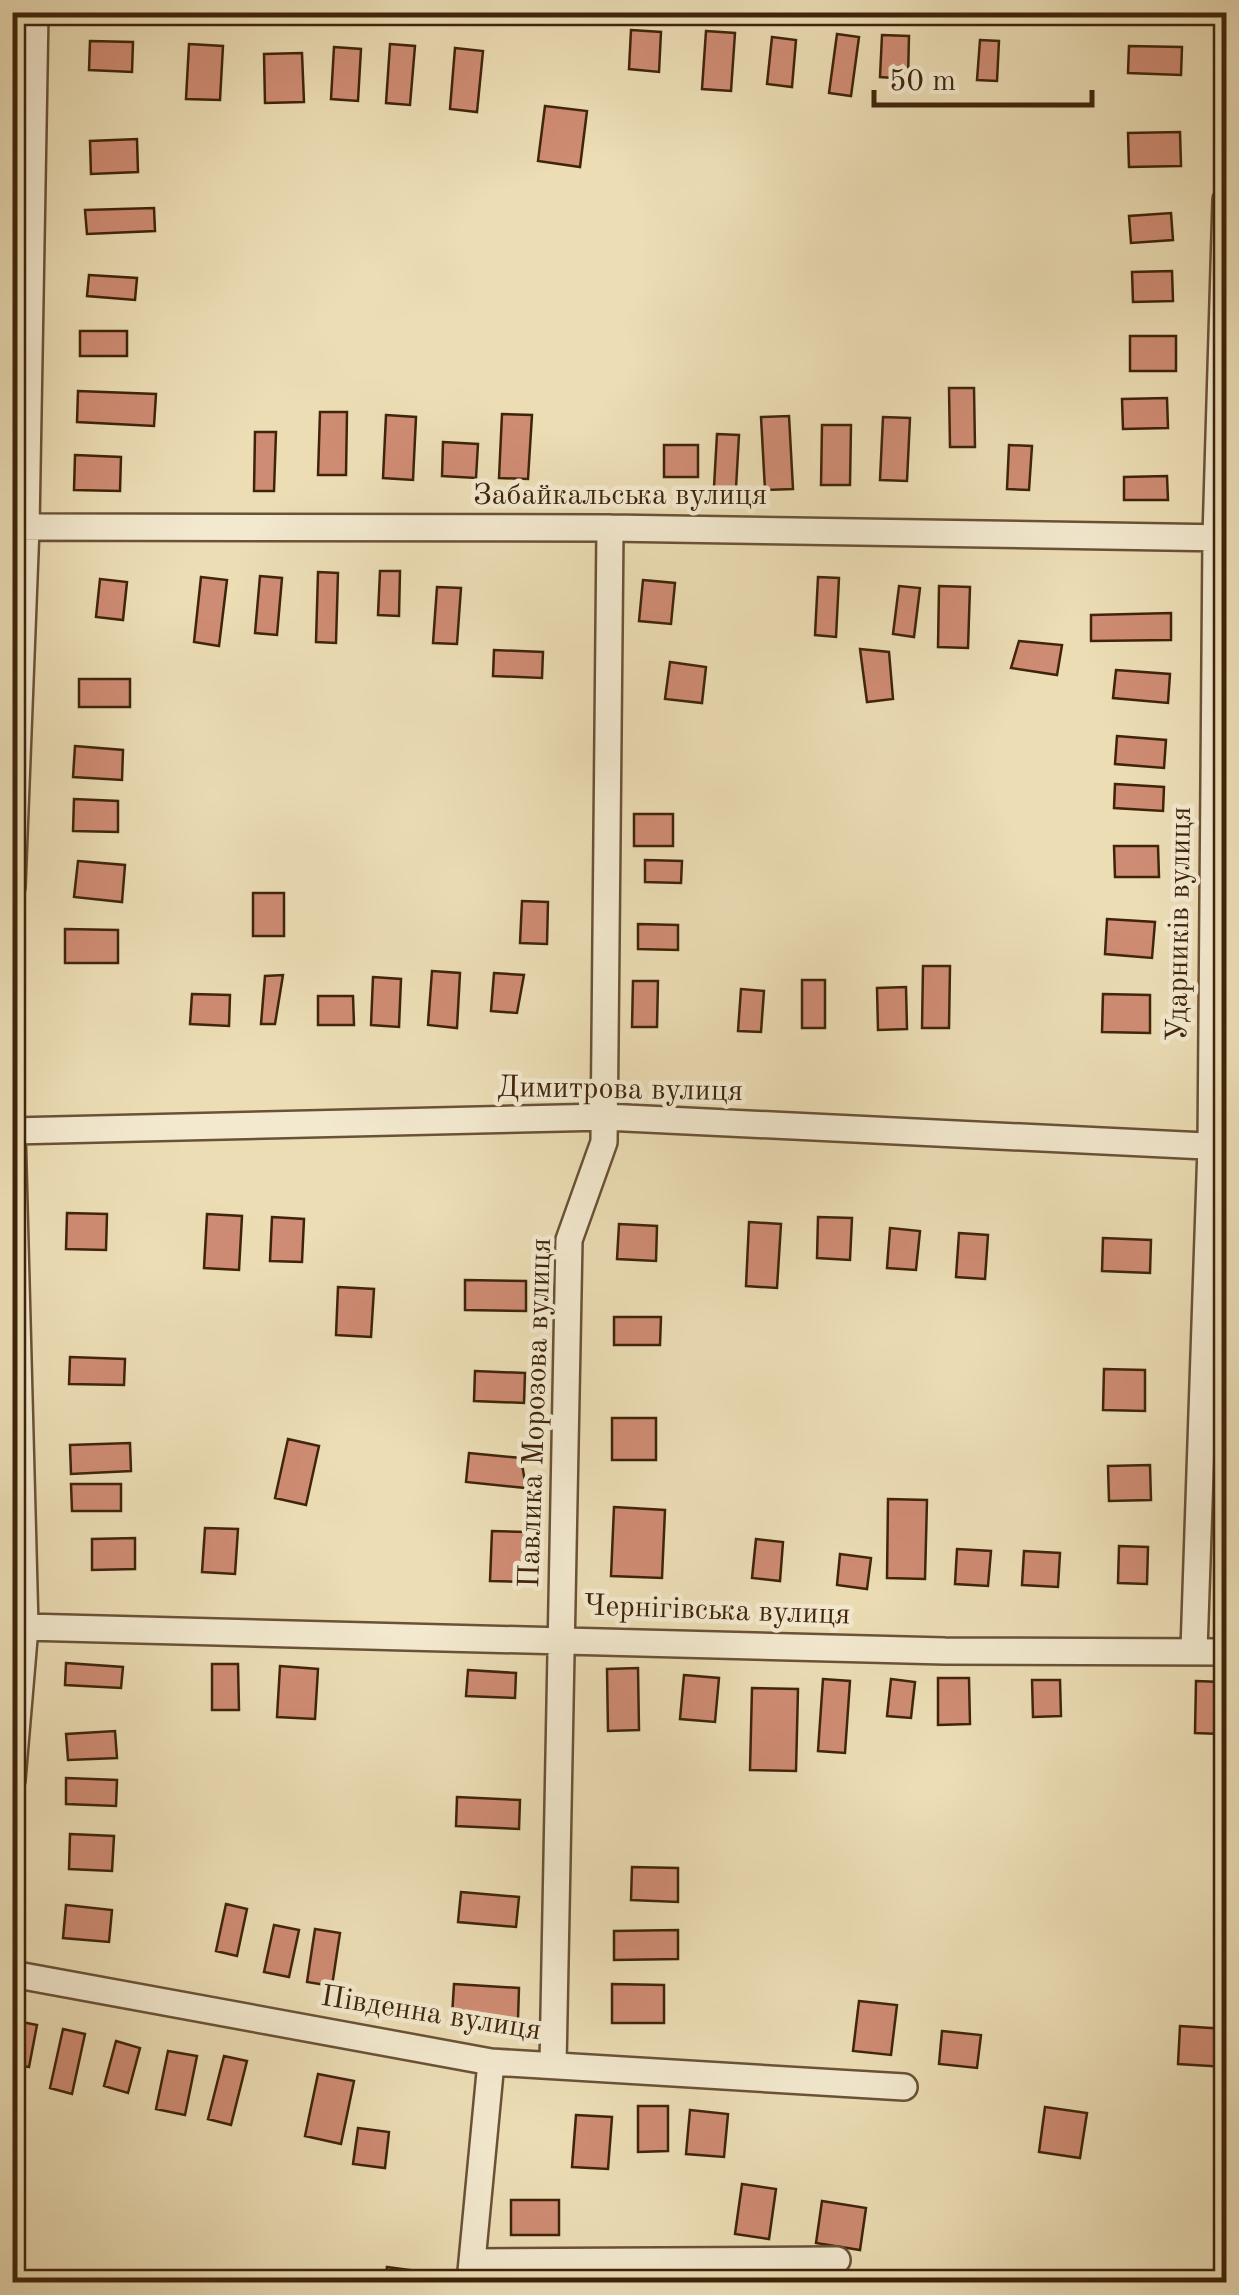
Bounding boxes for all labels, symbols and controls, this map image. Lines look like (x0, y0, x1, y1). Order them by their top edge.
scale bar (874, 45, 1092, 107)
text: 50 m (889, 67, 956, 97)
street label: Забайкальська вулиця (473, 481, 767, 511)
street label: Ударників вулиця (1163, 806, 1197, 1042)
street label: Димитрова вулиця (497, 1073, 743, 1107)
street label: Павлика Морозова вулиця (515, 1237, 557, 1589)
street label: Чернігівська вулиця (583, 1591, 851, 1631)
street label: Південна вулиця (319, 1982, 543, 2046)

